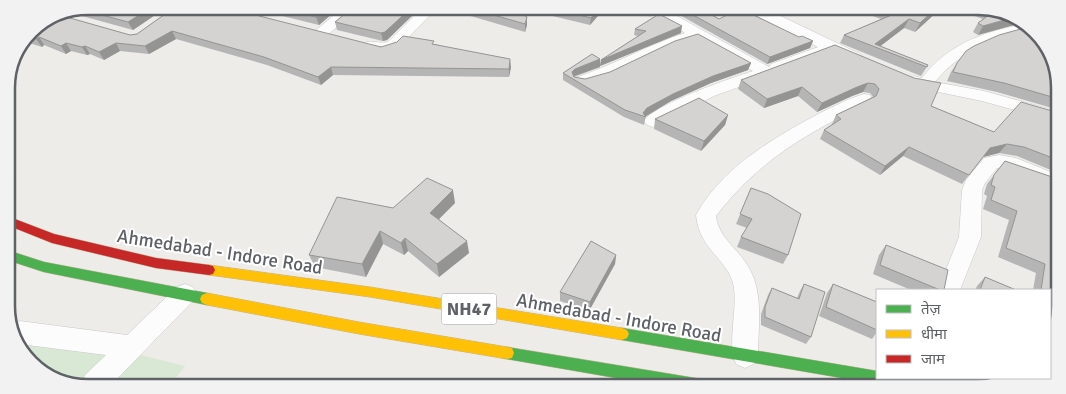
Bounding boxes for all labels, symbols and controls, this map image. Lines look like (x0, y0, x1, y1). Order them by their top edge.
street label: Ahmedabad - Indore Road (115, 224, 324, 280)
street label: Ahmedabad - Indore Road (514, 288, 723, 348)
legend (876, 289, 1051, 379)
road number: NH47 (442, 294, 496, 324)
text: तेज़ (921, 300, 942, 318)
text: धीमा (921, 325, 948, 343)
text: जाम (921, 350, 946, 368)

